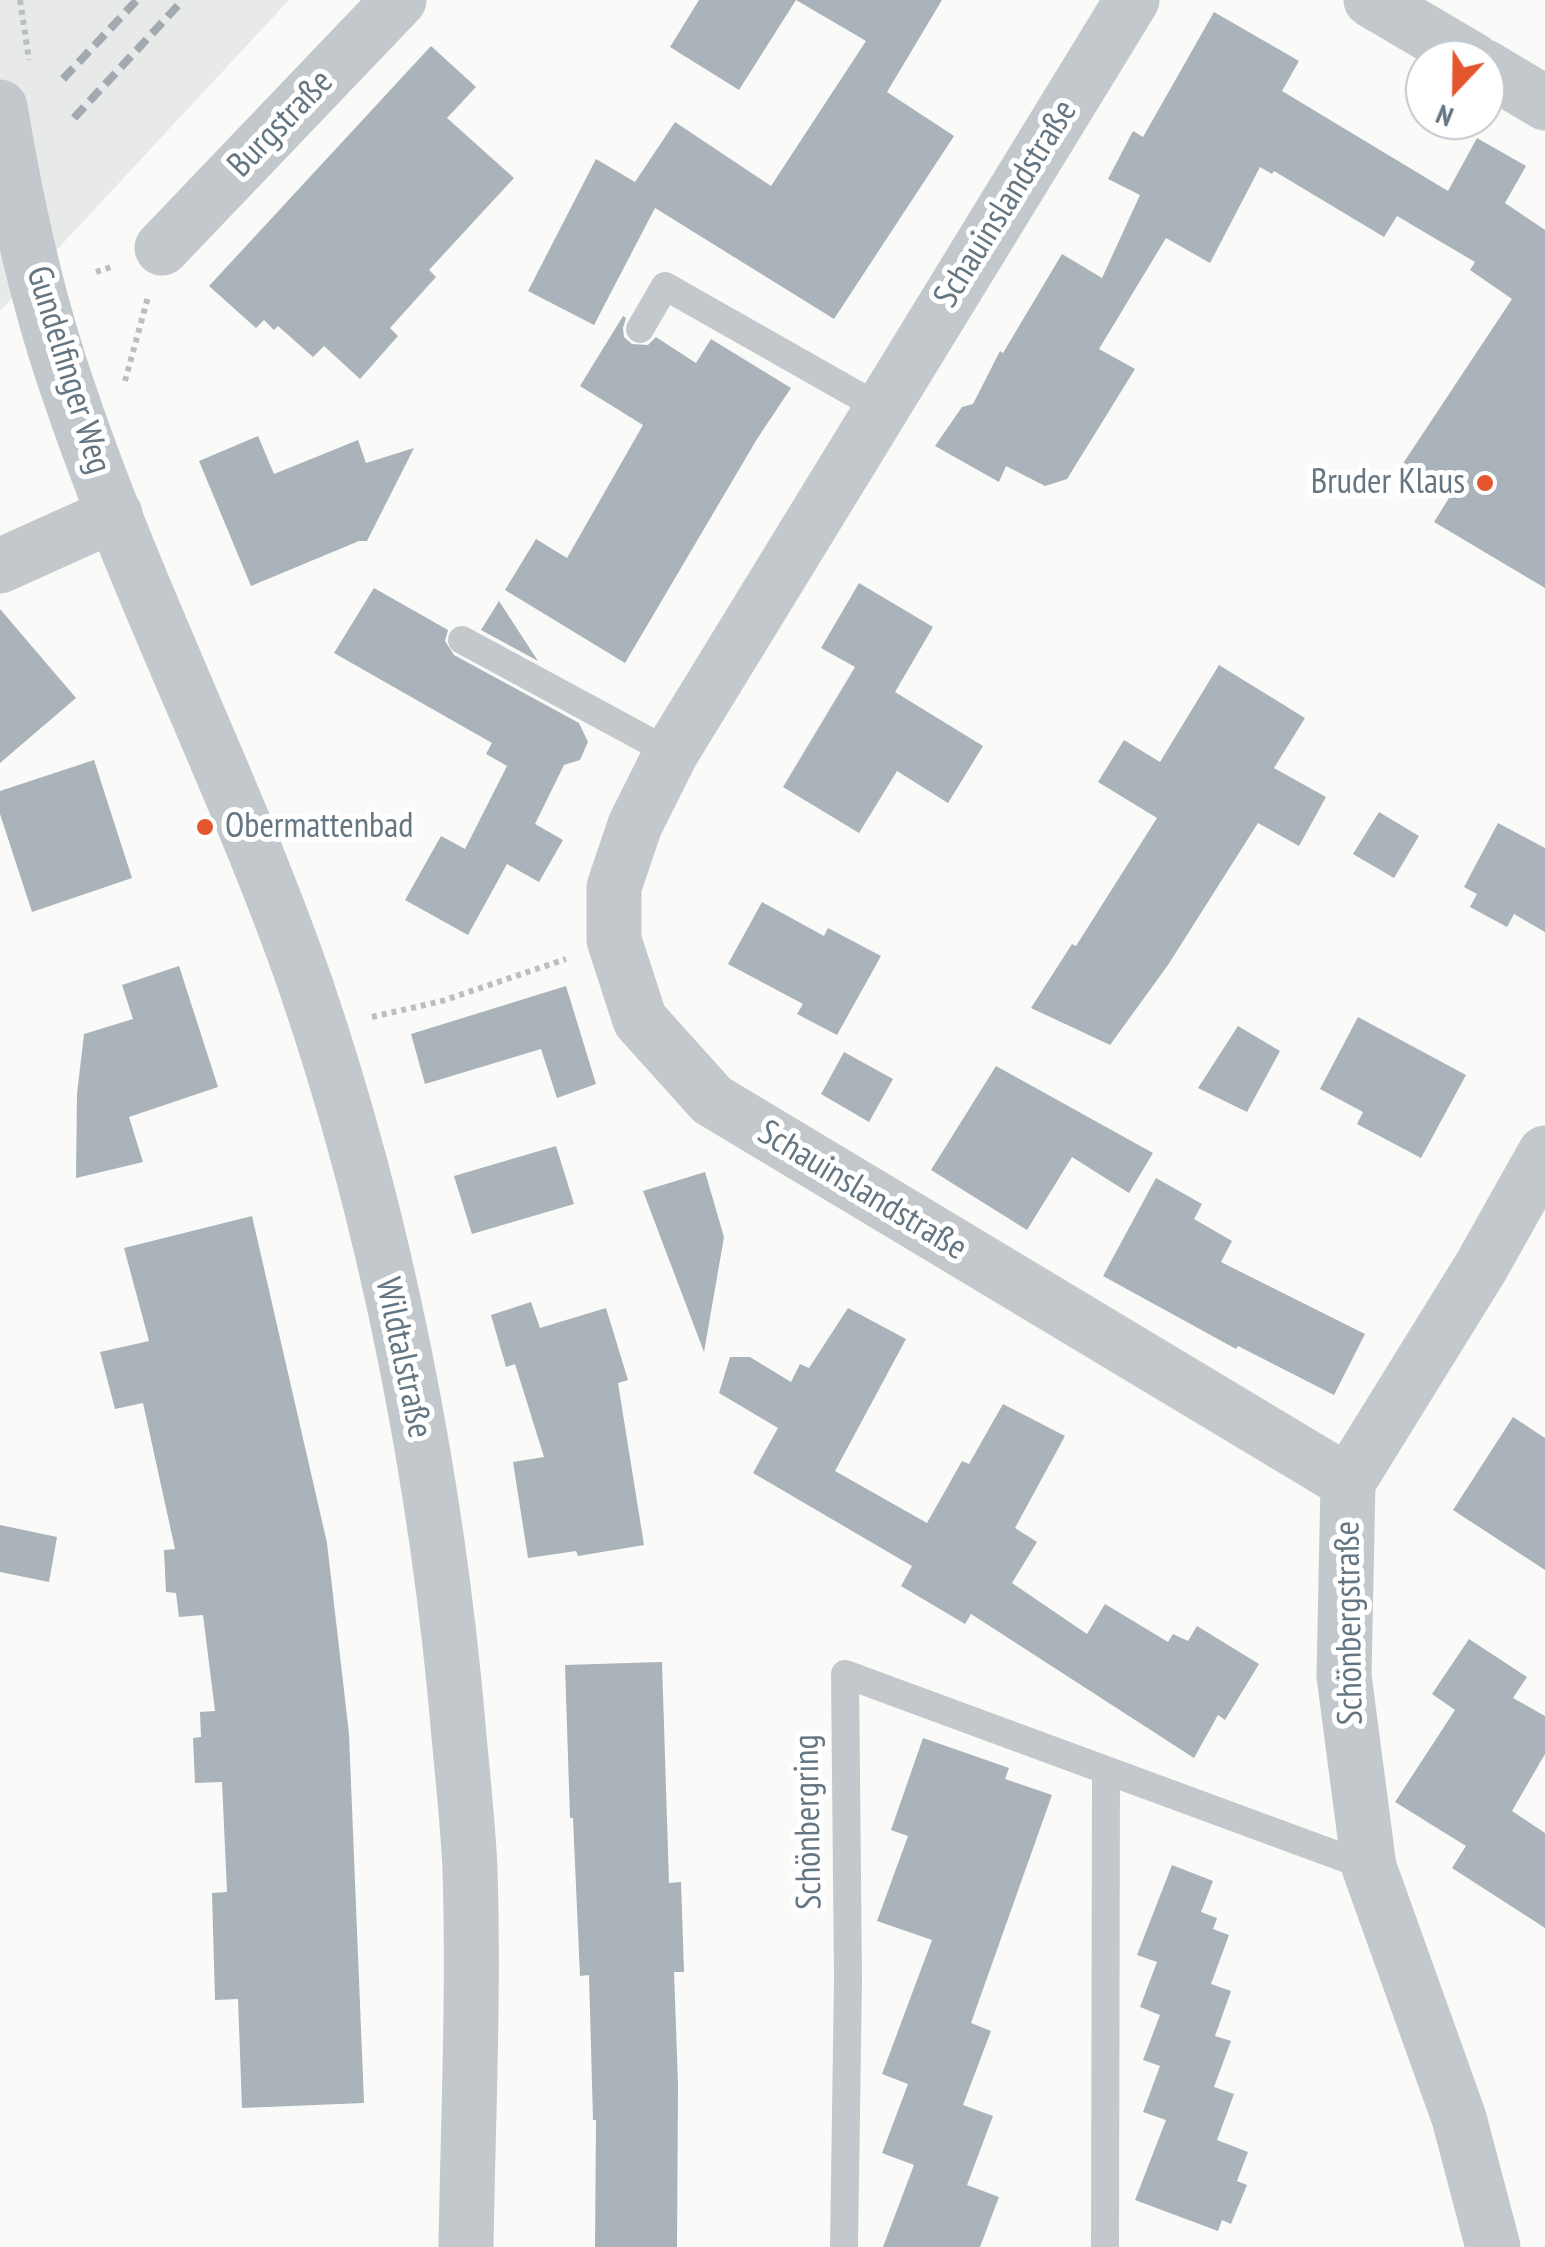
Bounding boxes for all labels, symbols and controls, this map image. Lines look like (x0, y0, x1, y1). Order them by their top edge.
north arrow (1405, 40, 1505, 140)
street label: Burgstraße (220, 62, 342, 186)
street label: Schauinslandstraße (926, 93, 1086, 315)
text: N (1430, 96, 1458, 136)
street label: Gundelfinger Weg (17, 261, 119, 479)
place label: Bruder Klaus (1311, 462, 1465, 504)
marker: Bruder Klaus (1474, 472, 1496, 494)
place label: Obermattenbad (225, 806, 413, 848)
marker: Obermattenbad (194, 816, 216, 838)
street label: Schauinslandstraße (750, 1112, 974, 1270)
street label: Wildtalstraße (366, 1274, 440, 1442)
street label: Schönbergstraße (1327, 1521, 1373, 1725)
street label: Schönbergring (786, 1734, 832, 1910)

